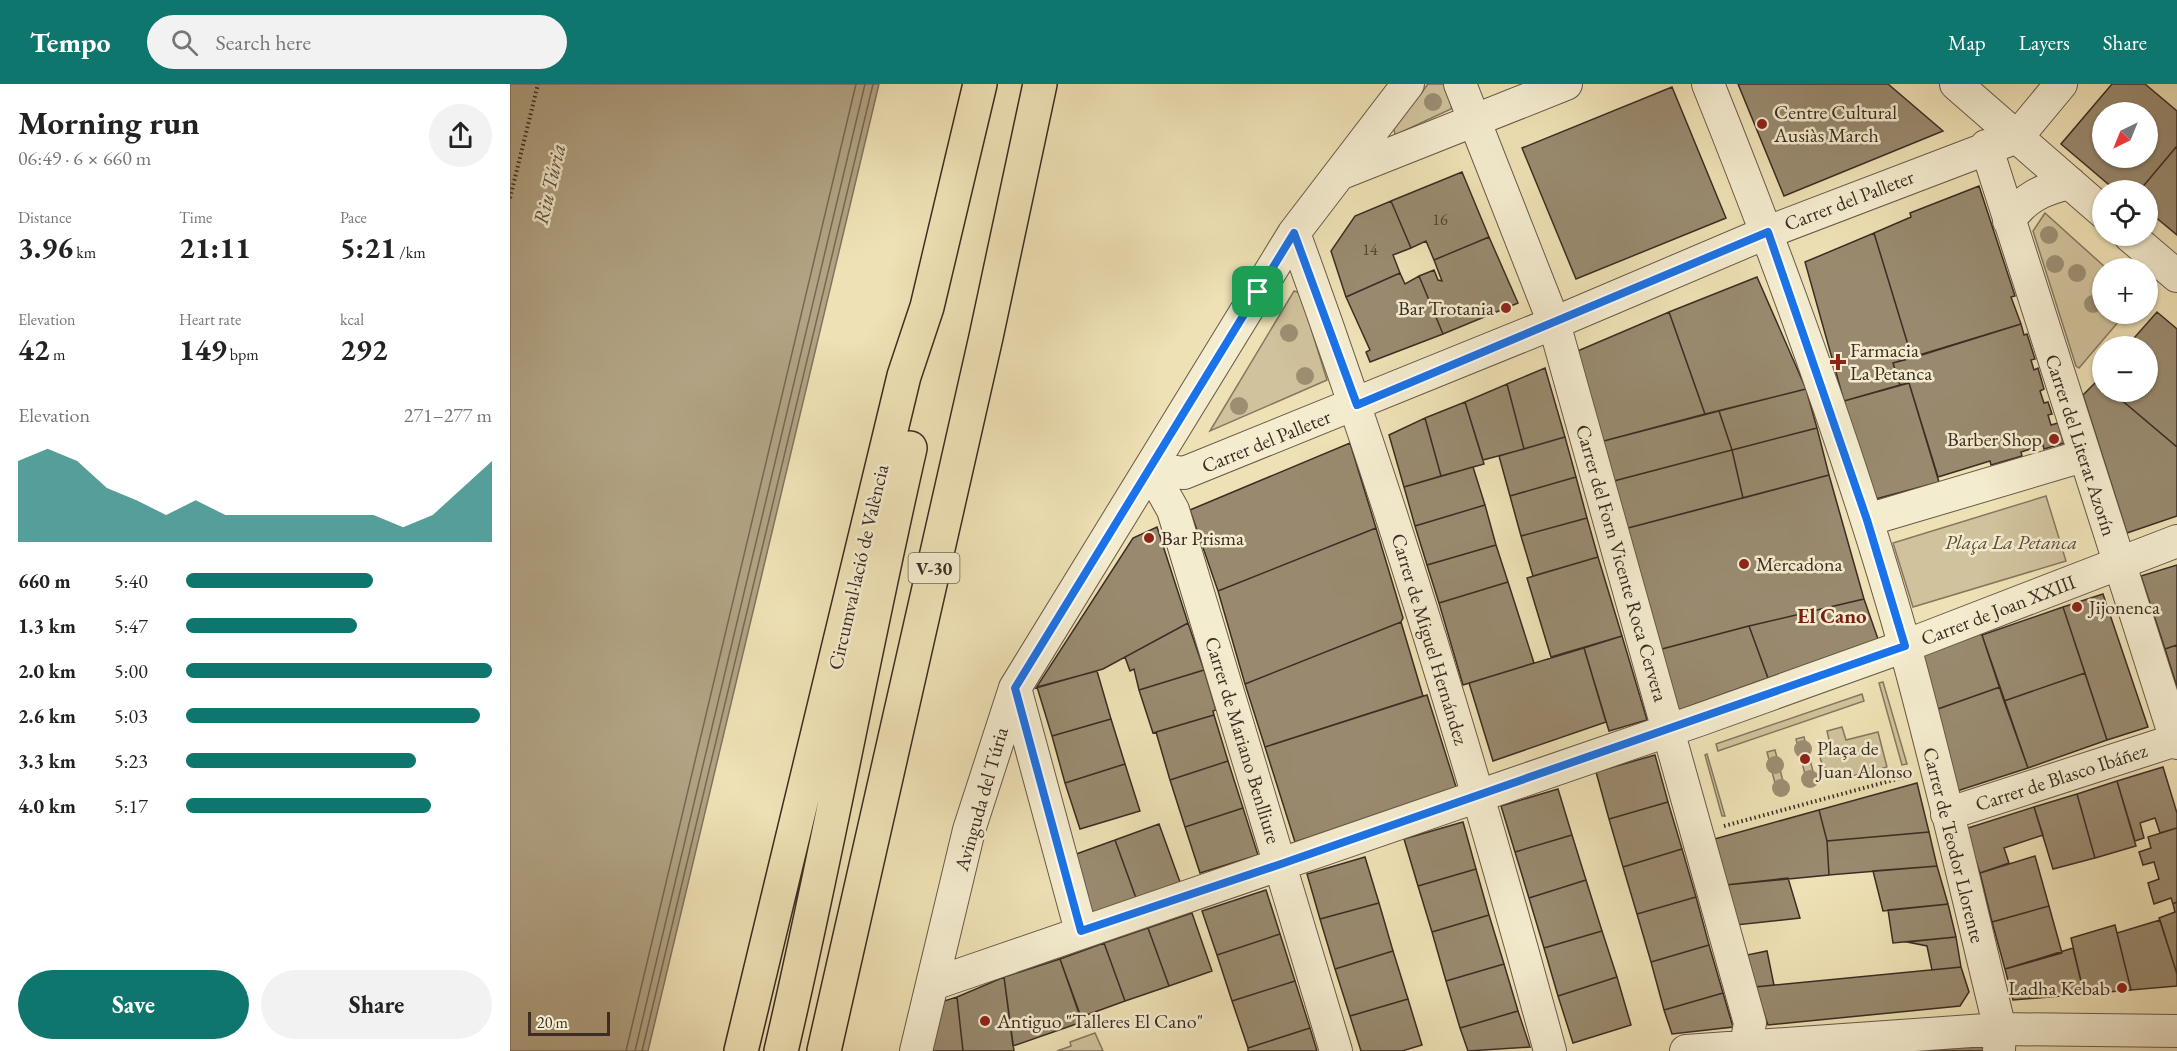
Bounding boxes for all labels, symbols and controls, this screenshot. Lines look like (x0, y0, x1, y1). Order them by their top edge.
search box (147, 15, 567, 69)
text: Tempo (30, 24, 111, 60)
icon: search (168, 26, 201, 59)
text: Search here (216, 28, 311, 57)
text: Map (1948, 29, 1986, 56)
text: Layers (2019, 29, 2070, 56)
text: Share (2103, 29, 2147, 56)
place label: Centre Cultural Ausiàs March (1773, 99, 1897, 148)
text: Morning run (18, 101, 200, 144)
north arrow (2092, 102, 2158, 168)
map controls (2092, 102, 2158, 402)
button: share (429, 104, 492, 167)
marker: Centre Cultural Ausiàs March (1755, 117, 1769, 131)
water label: Riu Túria (527, 141, 571, 227)
text: 06:49 · 6 × 660 m (18, 145, 151, 171)
street label: Carrer del Palleter (1780, 163, 1918, 237)
button: locate (2092, 180, 2158, 246)
text: Distance (18, 207, 71, 228)
text: Time (179, 207, 212, 228)
text: Pace (340, 207, 367, 228)
house number: 16 (1432, 209, 1448, 230)
text: 3.96 (18, 228, 73, 267)
text: 21:11 (179, 228, 251, 267)
text: 5:21 (340, 228, 396, 267)
house number: 14 (1362, 239, 1378, 260)
text: km (73, 242, 96, 263)
text: /km (396, 242, 426, 263)
button: + (2092, 258, 2158, 324)
pin (1232, 266, 1283, 317)
icon: arrive (1241, 275, 1274, 308)
place label: Bar Trotania (1398, 295, 1494, 321)
marker: Bar Trotania (1499, 301, 1513, 315)
text: Elevation (18, 309, 76, 330)
text: Heart rate (179, 309, 241, 330)
text: kcal (340, 309, 364, 330)
text: 42 (18, 330, 50, 369)
text: 149 (179, 330, 227, 369)
text: 292 (340, 330, 388, 369)
button: − (2092, 336, 2158, 402)
place label: Farmacia La Petanca (1850, 337, 1932, 386)
text: m (50, 344, 65, 365)
text: bpm (227, 344, 259, 365)
street label: Carrer del Literat Azorín (2039, 351, 2123, 539)
marker: Farmacia La Petanca (1831, 355, 1845, 369)
text: Elevation (18, 402, 90, 428)
text: 271–277 m (404, 402, 492, 428)
street label: Carrer del Palleter (1198, 403, 1335, 479)
street label: Carrer del Forn Vicente Roca Cervera (1570, 421, 1674, 705)
place label: Barber Shop (1947, 426, 2042, 452)
marker: Barber Shop (2047, 432, 2061, 446)
street label: Circumval·lació de València (822, 462, 894, 672)
place label: Bar Prisma (1161, 525, 1244, 551)
park label: Plaça La Petanca (1945, 529, 2077, 555)
street label: Carrer de Miguel Hernández (1385, 530, 1475, 748)
marker: Bar Prisma (1142, 531, 1156, 545)
place label: Mercadona (1756, 551, 1843, 577)
road number: V-30 (908, 553, 960, 583)
marker: Mercadona (1737, 557, 1751, 571)
text: 660 m (18, 568, 71, 594)
text: 5:40 (114, 568, 148, 594)
street label: Carrer de Joan XXIII (1917, 569, 2079, 651)
place label: Jijonenca (2087, 594, 2160, 620)
marker: Jijonenca (2070, 600, 2084, 614)
district label: El Cano (1797, 602, 1867, 629)
text: 1.3 km (18, 613, 76, 639)
text: 5:47 (114, 613, 148, 639)
street label: Carrer de Mariano Benlliure (1199, 633, 1287, 847)
text: 2.0 km (18, 658, 76, 684)
text: 5:00 (114, 658, 148, 684)
text: 2.6 km (18, 703, 76, 729)
text: 5:03 (114, 703, 148, 729)
street label: Avinguda del Túria (948, 724, 1014, 875)
place label: Plaça de Juan Alonso (1815, 735, 1912, 784)
street label: Carrer de Blasco Ibáñez (1972, 737, 2151, 817)
street label: Carrer de Teodor Llorente (1917, 744, 1991, 946)
text: 3.3 km (18, 748, 76, 774)
text: 5:23 (114, 748, 148, 774)
marker: Plaça de Juan Alonso (1798, 752, 1812, 766)
text: 4.0 km (18, 793, 76, 819)
text: 5:17 (114, 793, 148, 819)
button: Save (18, 970, 249, 1039)
button: Share (261, 970, 492, 1039)
place label: Ladha Kebab (2008, 975, 2110, 1001)
marker: Ladha Kebab (2115, 981, 2129, 995)
place label: Antiguo "Talleres El Cano" (996, 1008, 1203, 1034)
scale bar (528, 1009, 610, 1036)
text: 20 m (537, 1012, 568, 1033)
marker: Antiguo "Talleres El Cano" (978, 1014, 992, 1028)

